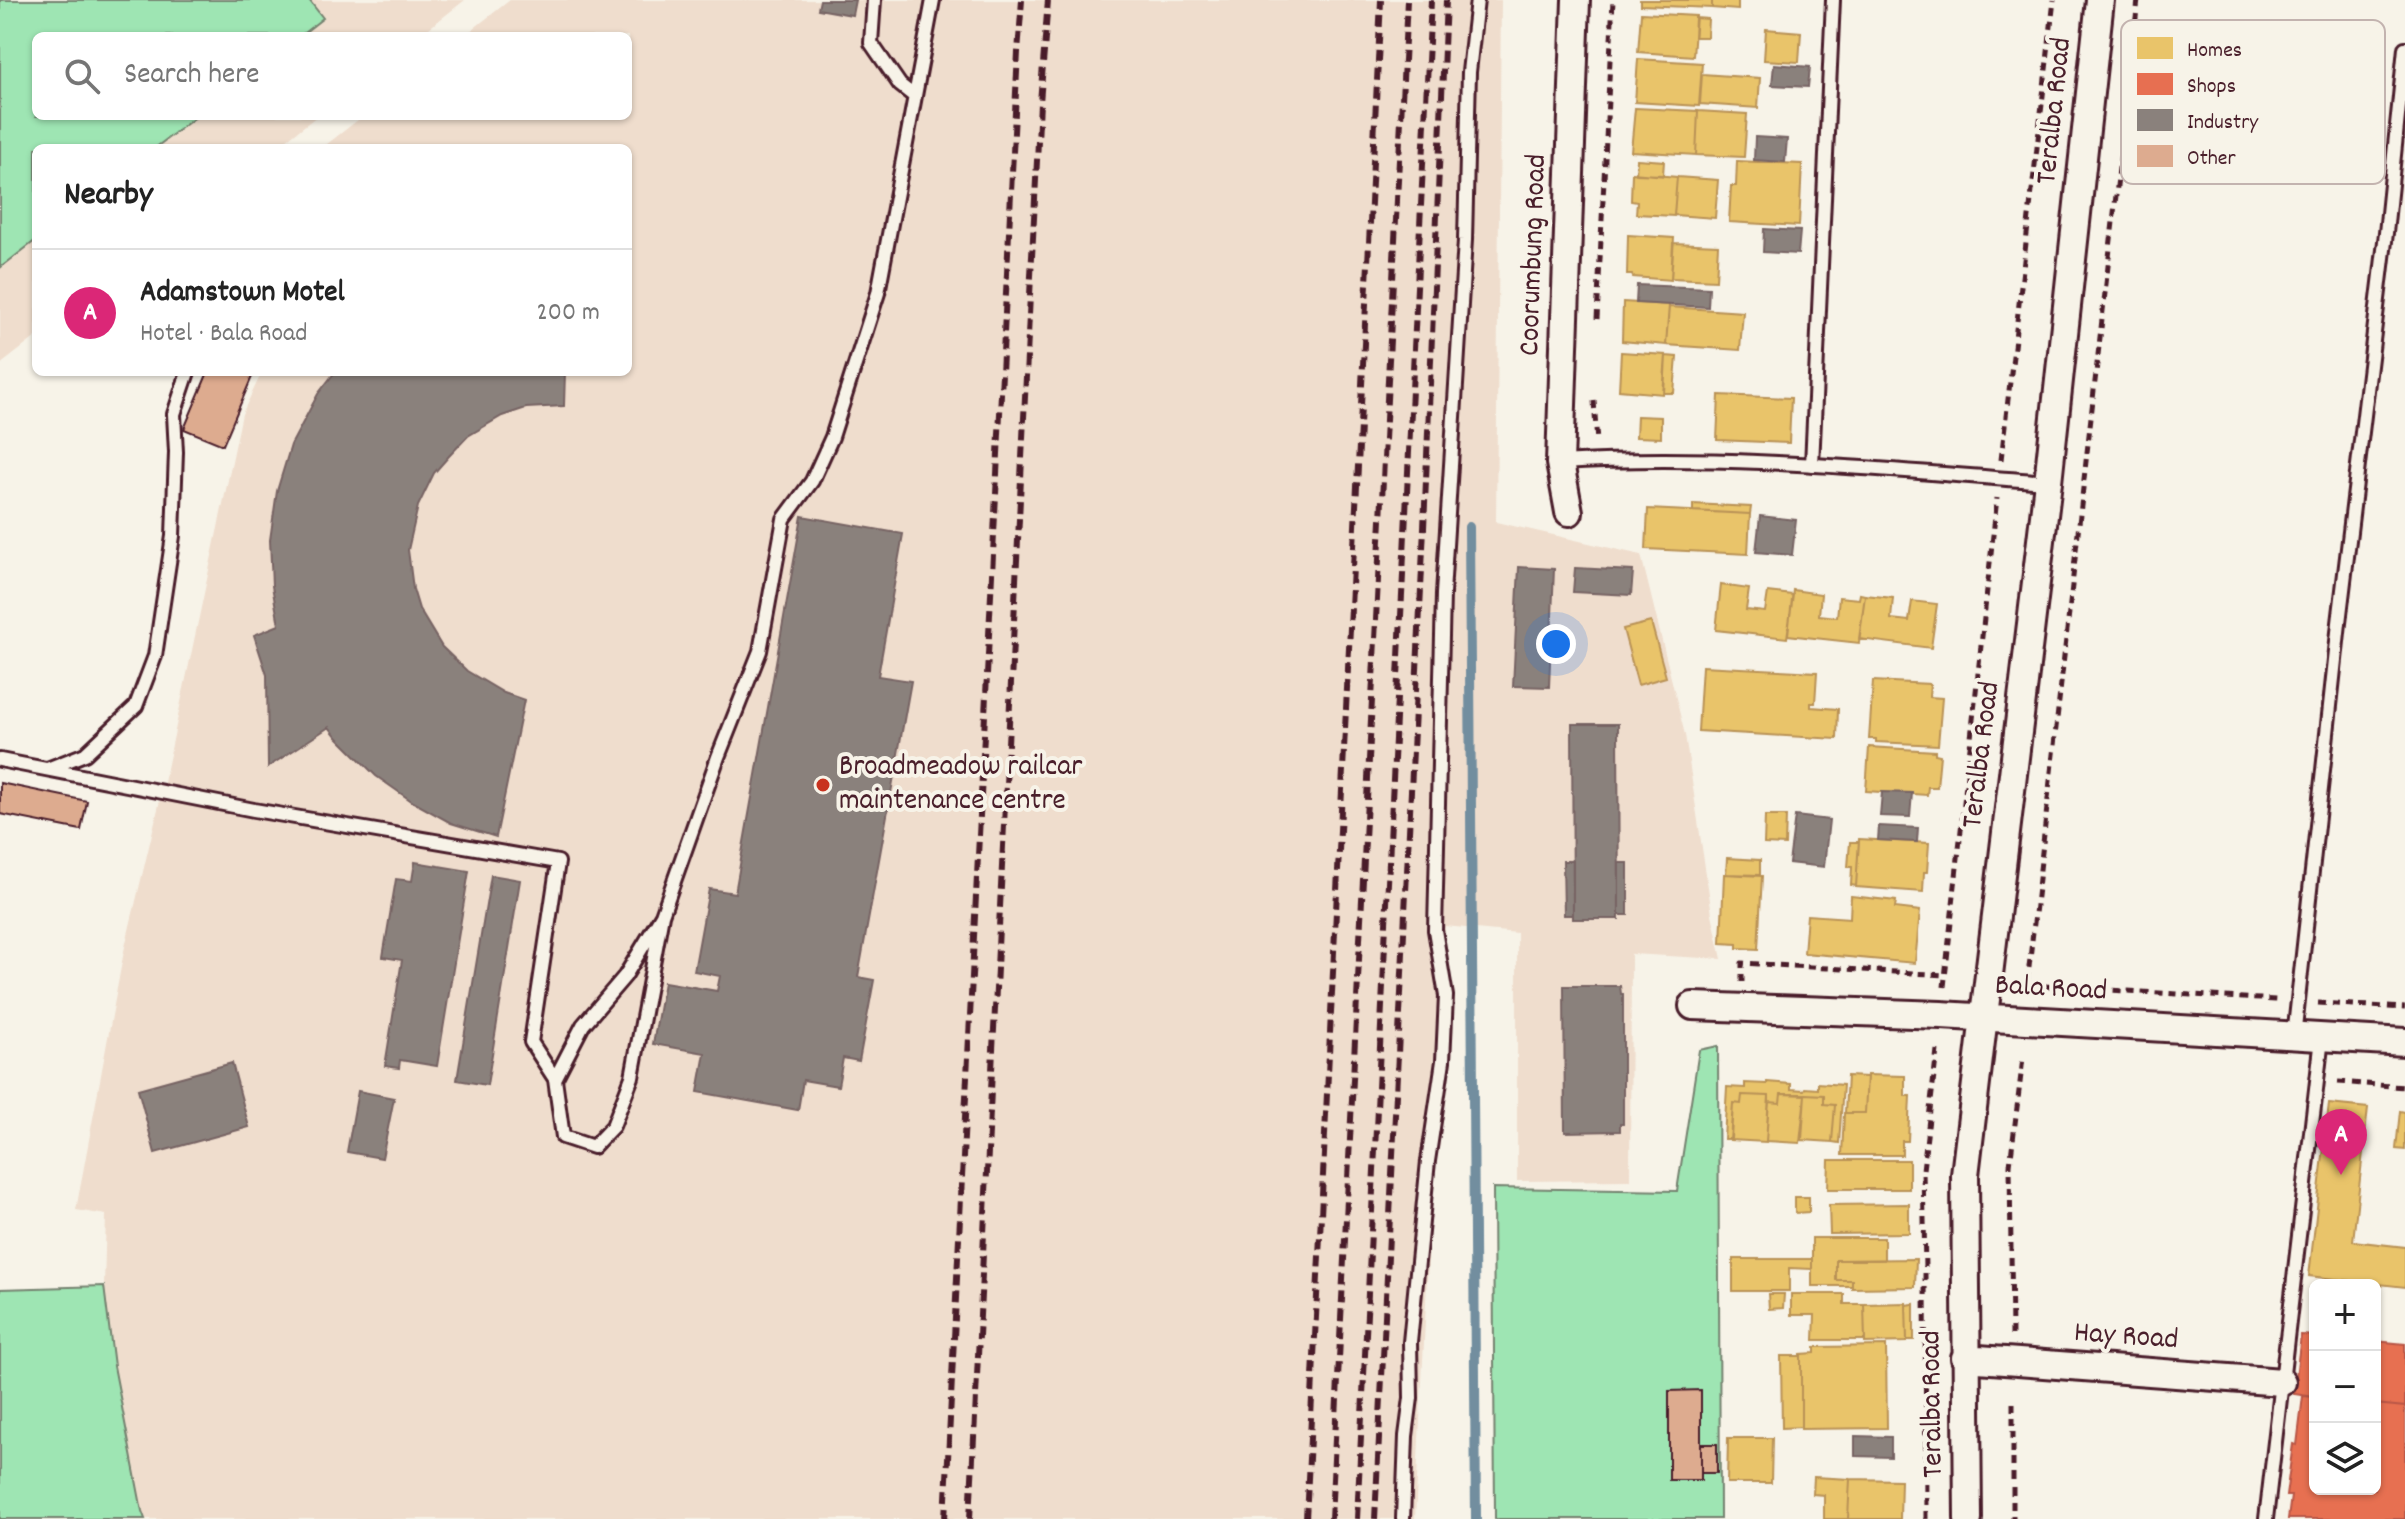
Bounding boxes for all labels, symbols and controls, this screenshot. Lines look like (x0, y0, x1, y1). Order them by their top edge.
legend (2121, 20, 2385, 184)
search box (32, 32, 632, 120)
street label: Teralba Road (2027, 35, 2085, 187)
text: Homes (2187, 36, 2242, 67)
icon: search (60, 54, 104, 98)
text: Search here (124, 55, 260, 98)
text: Shops (2187, 72, 2236, 103)
text: Industry (2187, 108, 2259, 139)
text: Other (2187, 144, 2237, 175)
street label: Coorumbung Road (1510, 153, 1560, 357)
text: Nearby (64, 172, 153, 221)
text: Adamstown Motel (140, 273, 345, 316)
text: A (83, 295, 97, 332)
text: 200 m (536, 295, 600, 332)
text: Hotel · Bala Road (140, 316, 307, 353)
your location (1536, 624, 1576, 664)
street label: Teralba Road (1953, 679, 2013, 831)
place label: Broadmeadow railcar maintenance centre (839, 747, 1082, 824)
marker: Broadmeadow railcar maintenance centre (814, 776, 832, 794)
street label: Bala Road (1994, 966, 2108, 1014)
pin: A (2315, 1109, 2367, 1175)
map controls (2309, 1279, 2381, 1495)
button: + (2309, 1279, 2381, 1351)
street label: Hay Road (2072, 1313, 2180, 1363)
street label: Teralba Road (1911, 1330, 1957, 1478)
button: − (2309, 1351, 2381, 1423)
button: layers (2309, 1423, 2381, 1495)

